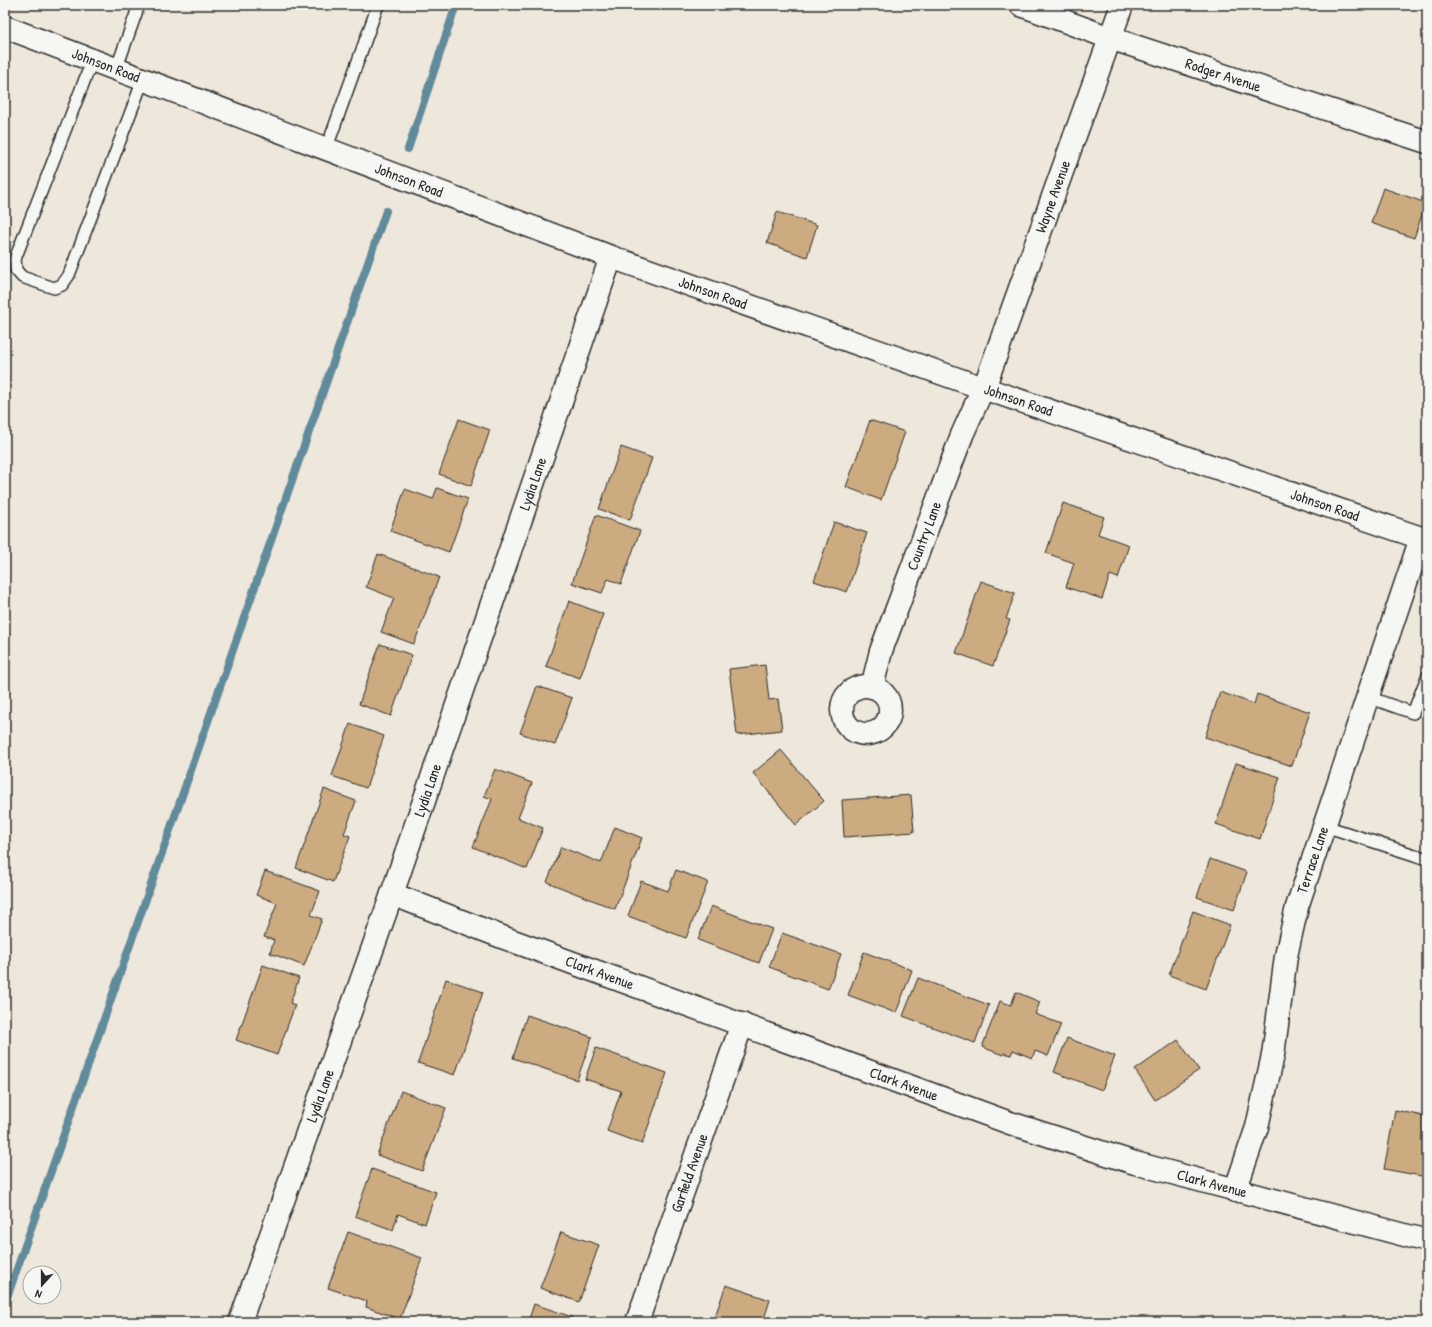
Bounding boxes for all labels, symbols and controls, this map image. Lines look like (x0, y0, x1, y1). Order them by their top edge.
street label: Johnson Road (69, 42, 143, 87)
street label: Rodger Avenue (1183, 52, 1264, 97)
street label: Johnson Road (372, 157, 446, 202)
street label: Wayne Avenue (1030, 157, 1075, 236)
street label: Johnson Road (676, 271, 750, 314)
street label: Johnson Road (981, 378, 1056, 421)
street label: Lydia Lane (514, 454, 551, 513)
street label: Johnson Road (1288, 483, 1362, 526)
street label: Country Lane (901, 498, 946, 573)
street label: Lydia Lane (408, 761, 446, 819)
street label: Terrace Lane (1291, 823, 1333, 896)
street label: Clark Avenue (562, 950, 637, 994)
street label: Clark Avenue (867, 1061, 941, 1106)
street label: Lydia Lane (301, 1066, 339, 1125)
street label: Garfield Avenue (665, 1130, 713, 1215)
street label: Clark Avenue (1175, 1164, 1249, 1202)
north arrow (22, 1265, 62, 1305)
text: N (33, 1287, 44, 1302)

